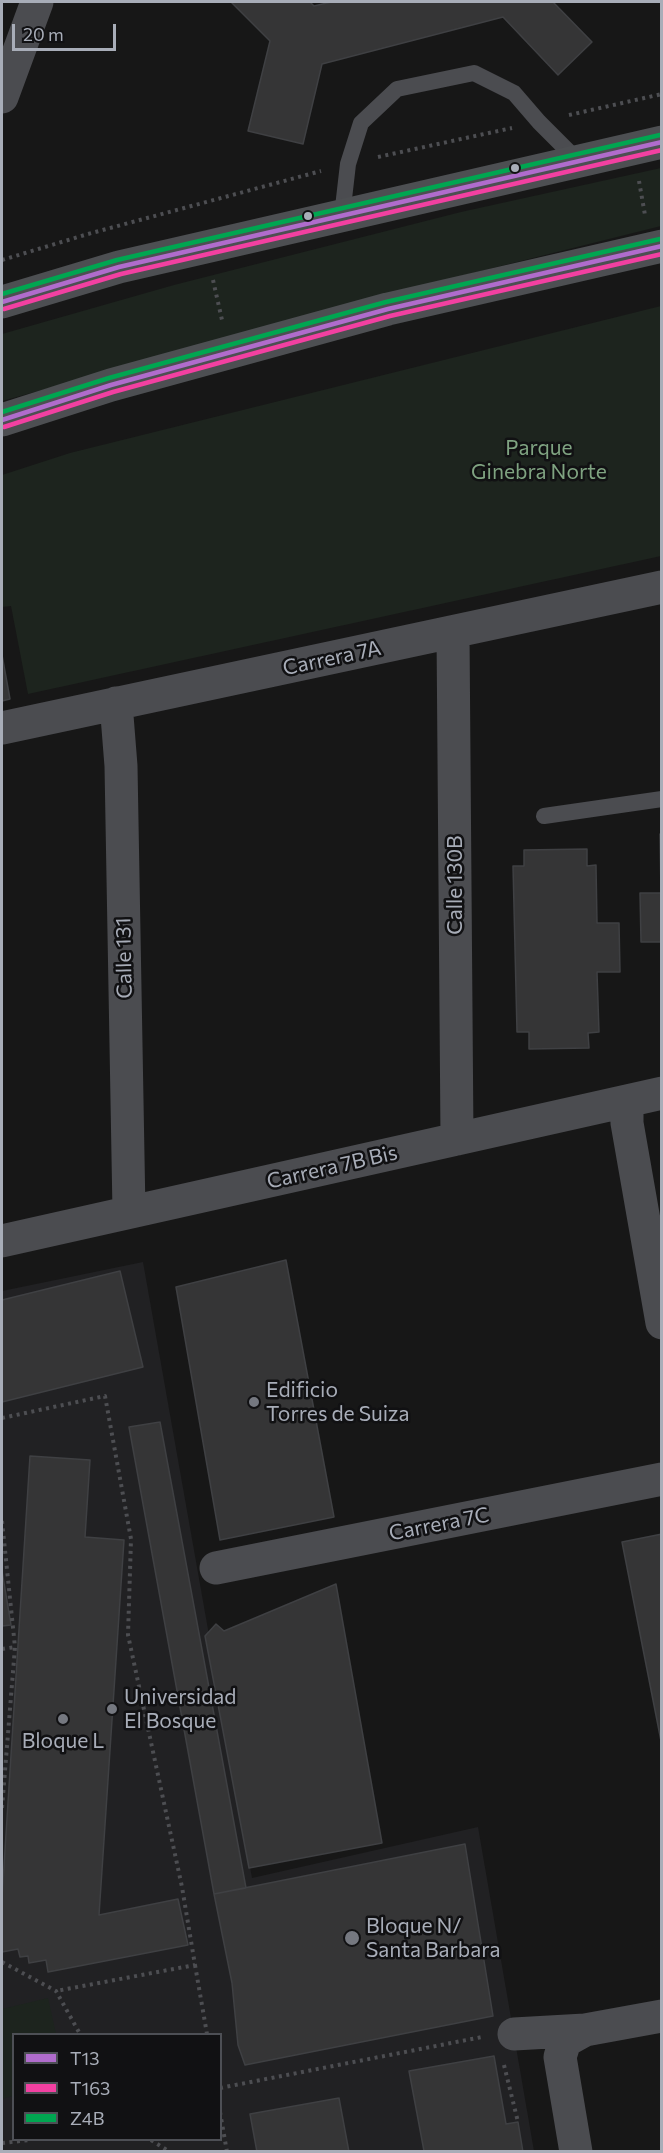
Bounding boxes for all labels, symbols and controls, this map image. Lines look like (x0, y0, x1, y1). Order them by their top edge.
scale bar (15, 12, 118, 50)
text: 20 m (23, 23, 64, 45)
unlabelled marker (509, 162, 521, 174)
unlabelled marker (302, 210, 314, 222)
park label: Parque Ginebra Norte (471, 435, 607, 485)
street label: Carrera 7A (281, 635, 383, 681)
street label: Calle 130B (442, 835, 468, 935)
street label: Calle 131 (111, 917, 137, 999)
street label: Carrera 7B Bis (264, 1140, 400, 1194)
place label: Edificio Torres de Suiza (266, 1377, 410, 1427)
marker: Edificio Torres de Suiza (247, 1395, 261, 1409)
street label: Carrera 7C (387, 1502, 491, 1546)
place label: Universidad El Bosque (124, 1684, 236, 1734)
marker: Universidad El Bosque (105, 1702, 119, 1716)
marker: Bloque L (56, 1712, 70, 1726)
place label: Bloque L (22, 1728, 104, 1754)
place label: Bloque N/ Santa Barbara (366, 1913, 500, 1963)
marker: Bloque N/ Santa Barbara (343, 1929, 361, 1947)
legend (12, 2033, 222, 2141)
text: T13 (70, 2047, 100, 2069)
text: T163 (70, 2077, 110, 2099)
text: Z4B (70, 2107, 104, 2129)

